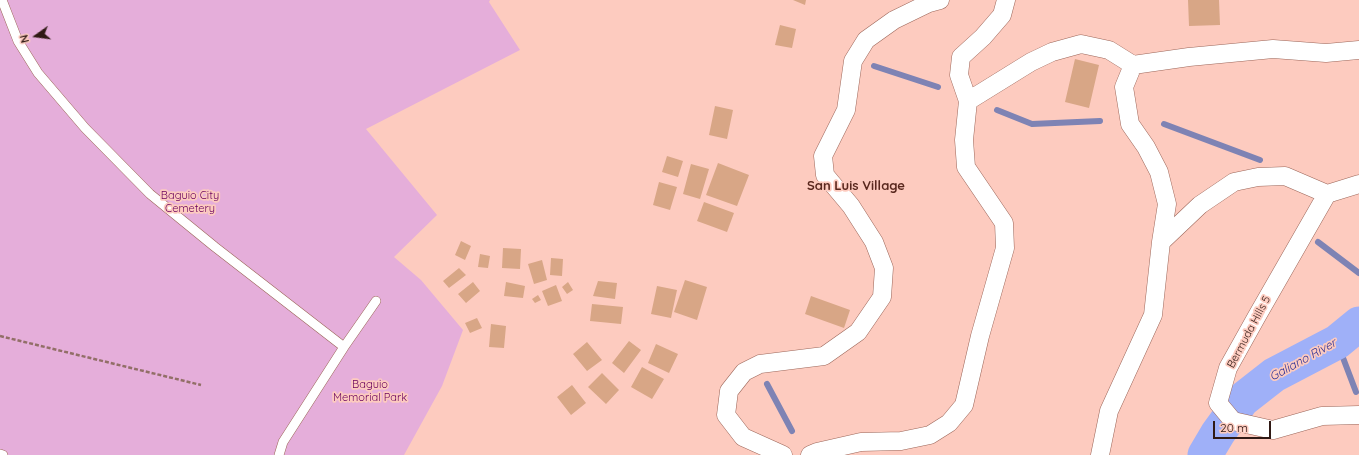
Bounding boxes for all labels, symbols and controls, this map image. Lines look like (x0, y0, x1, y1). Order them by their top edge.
north arrow (16, 16, 56, 56)
text: N (17, 33, 32, 45)
district label: San Luis Village (807, 178, 905, 194)
park label: Baguio City Cemetery (161, 189, 219, 215)
street label: Bermuda Hills 5 (1224, 294, 1274, 370)
water label: Galiano River (1267, 336, 1339, 384)
park label: Baguio Memorial Park (333, 378, 407, 404)
scale bar (1215, 413, 1273, 439)
text: 20 m (1220, 420, 1248, 435)

